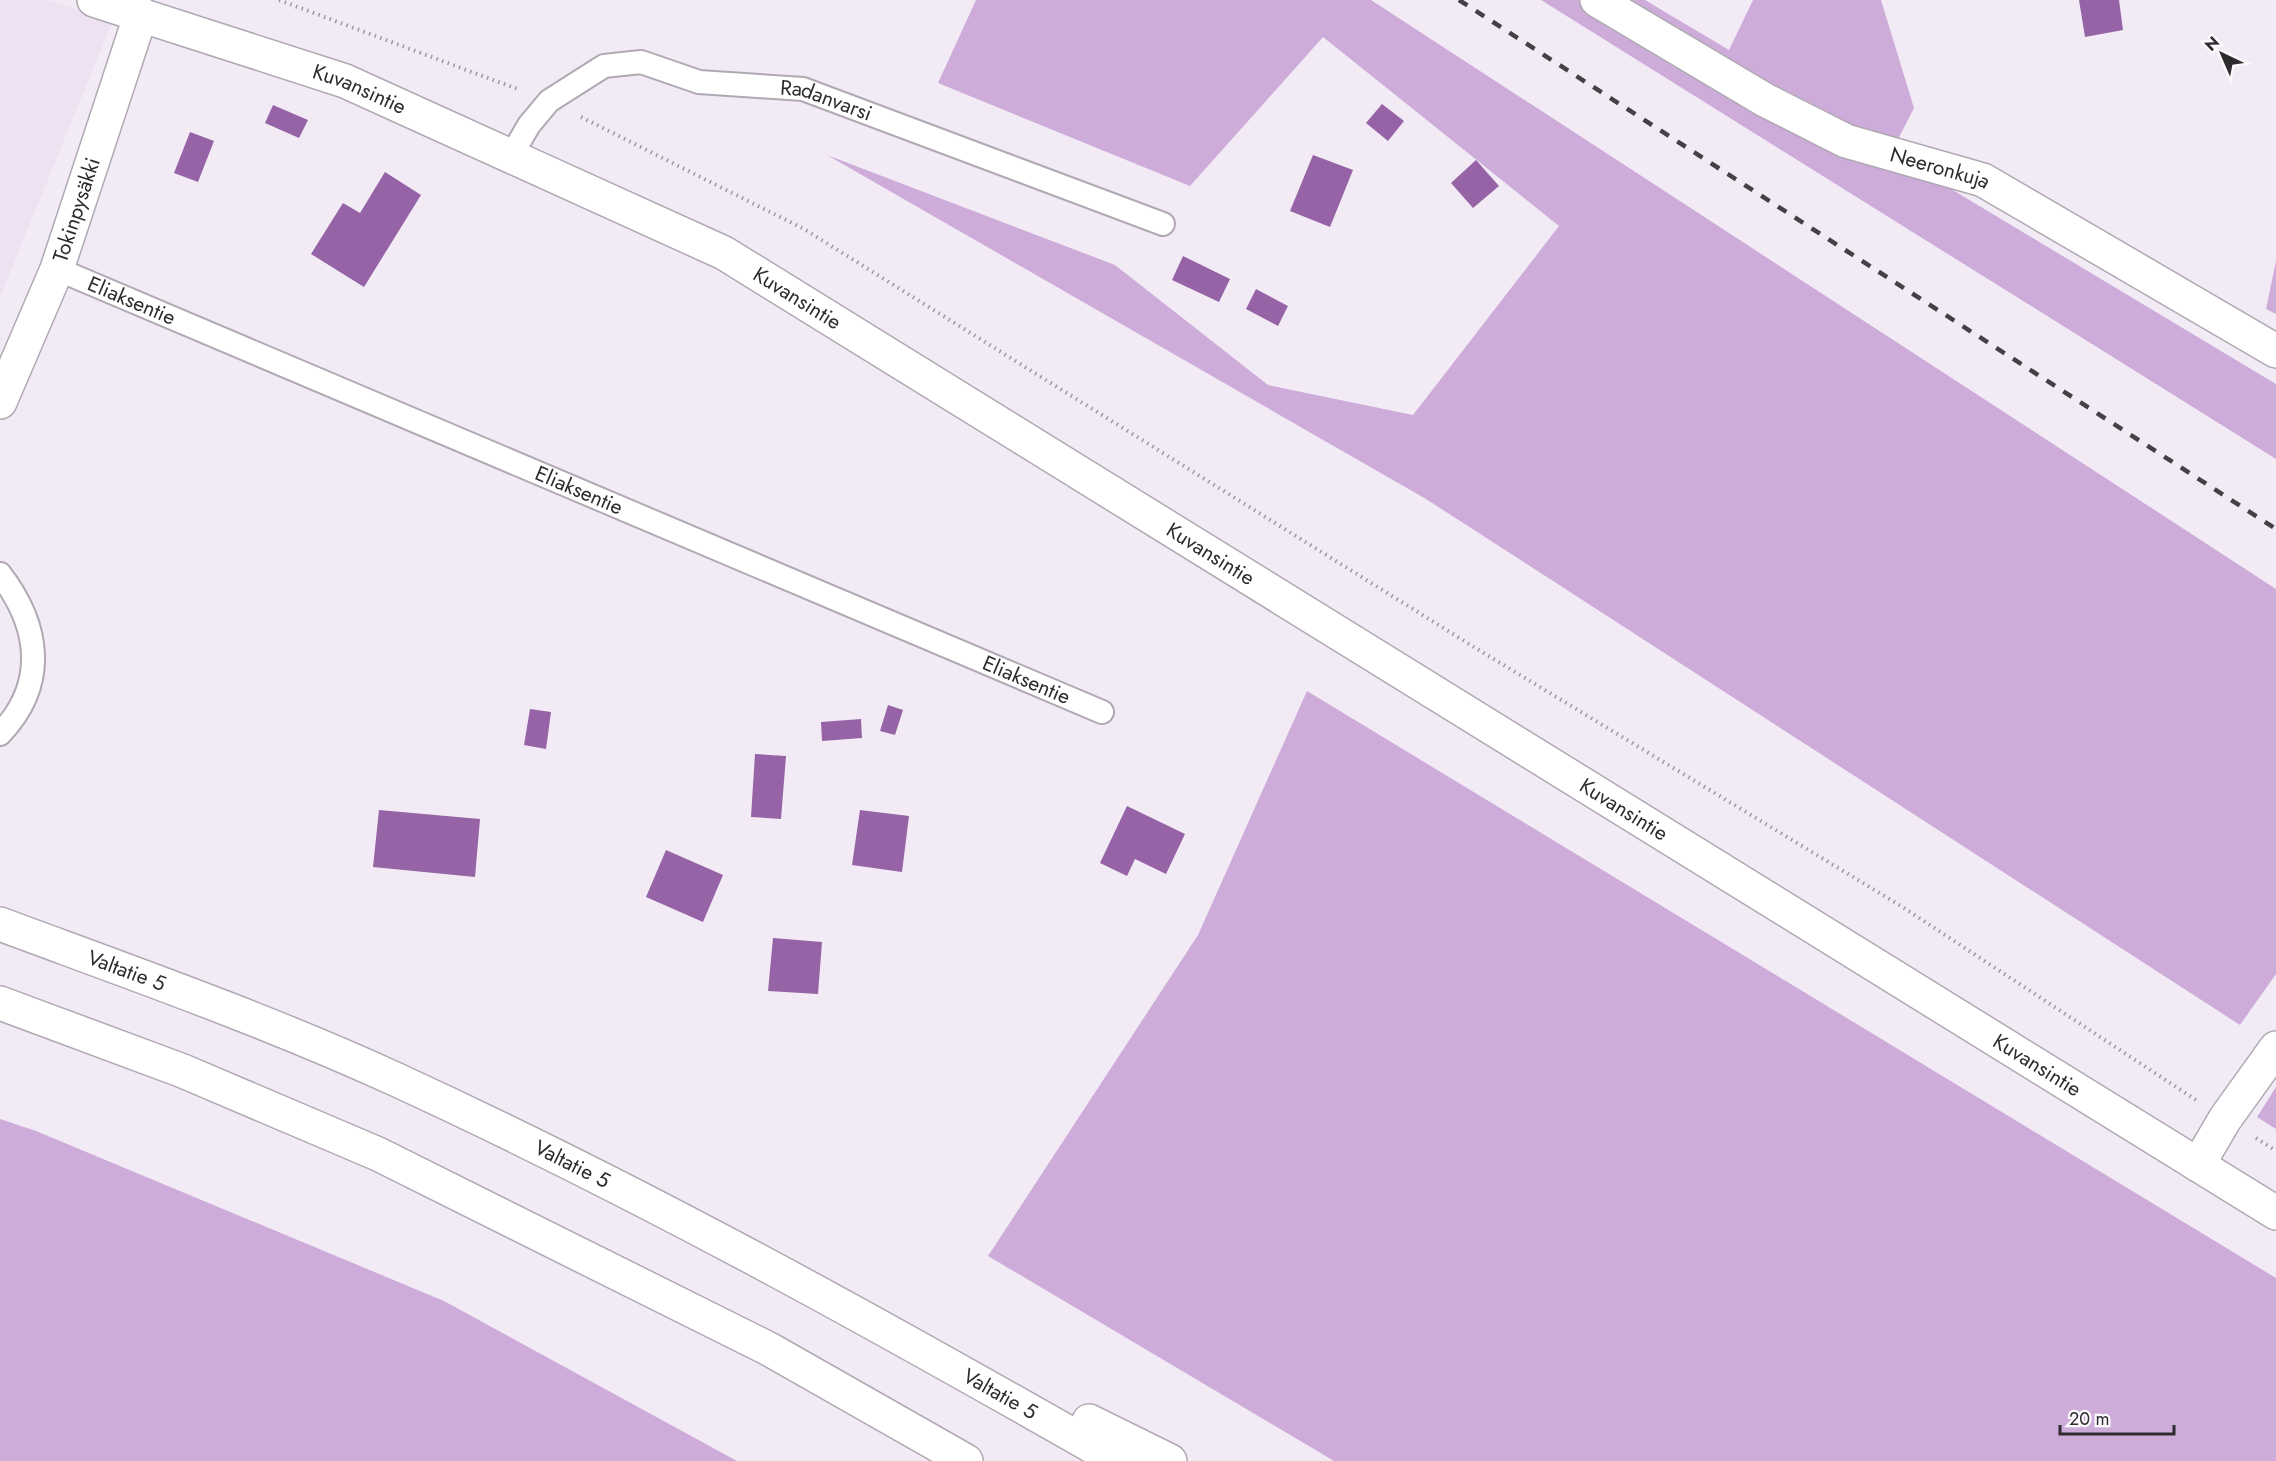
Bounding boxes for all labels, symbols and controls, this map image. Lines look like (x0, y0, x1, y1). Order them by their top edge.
north arrow (2192, 24, 2252, 84)
text: N (2199, 31, 2224, 56)
street label: Kuvansintie (309, 57, 411, 122)
street label: Radanvarsi (779, 73, 876, 129)
street label: Neeronkuja (1886, 139, 1996, 196)
street label: Tokinpysäkki (45, 154, 108, 266)
street label: Kuvansintie (747, 259, 847, 337)
street label: Eliaksentie (83, 269, 180, 333)
street label: Eliaksentie (530, 458, 628, 522)
street label: Kuvansintie (1161, 515, 1261, 593)
street label: Eliaksentie (978, 648, 1075, 712)
street label: Kuvansintie (1574, 771, 1674, 848)
street label: Valtatie 5 (83, 943, 170, 999)
street label: Kuvansintie (1987, 1026, 2087, 1104)
street label: Valtatie 5 (529, 1133, 615, 1196)
street label: Valtatie 5 (957, 1361, 1043, 1427)
scale bar (2060, 1398, 2174, 1436)
text: 20 m (2069, 1406, 2109, 1432)

